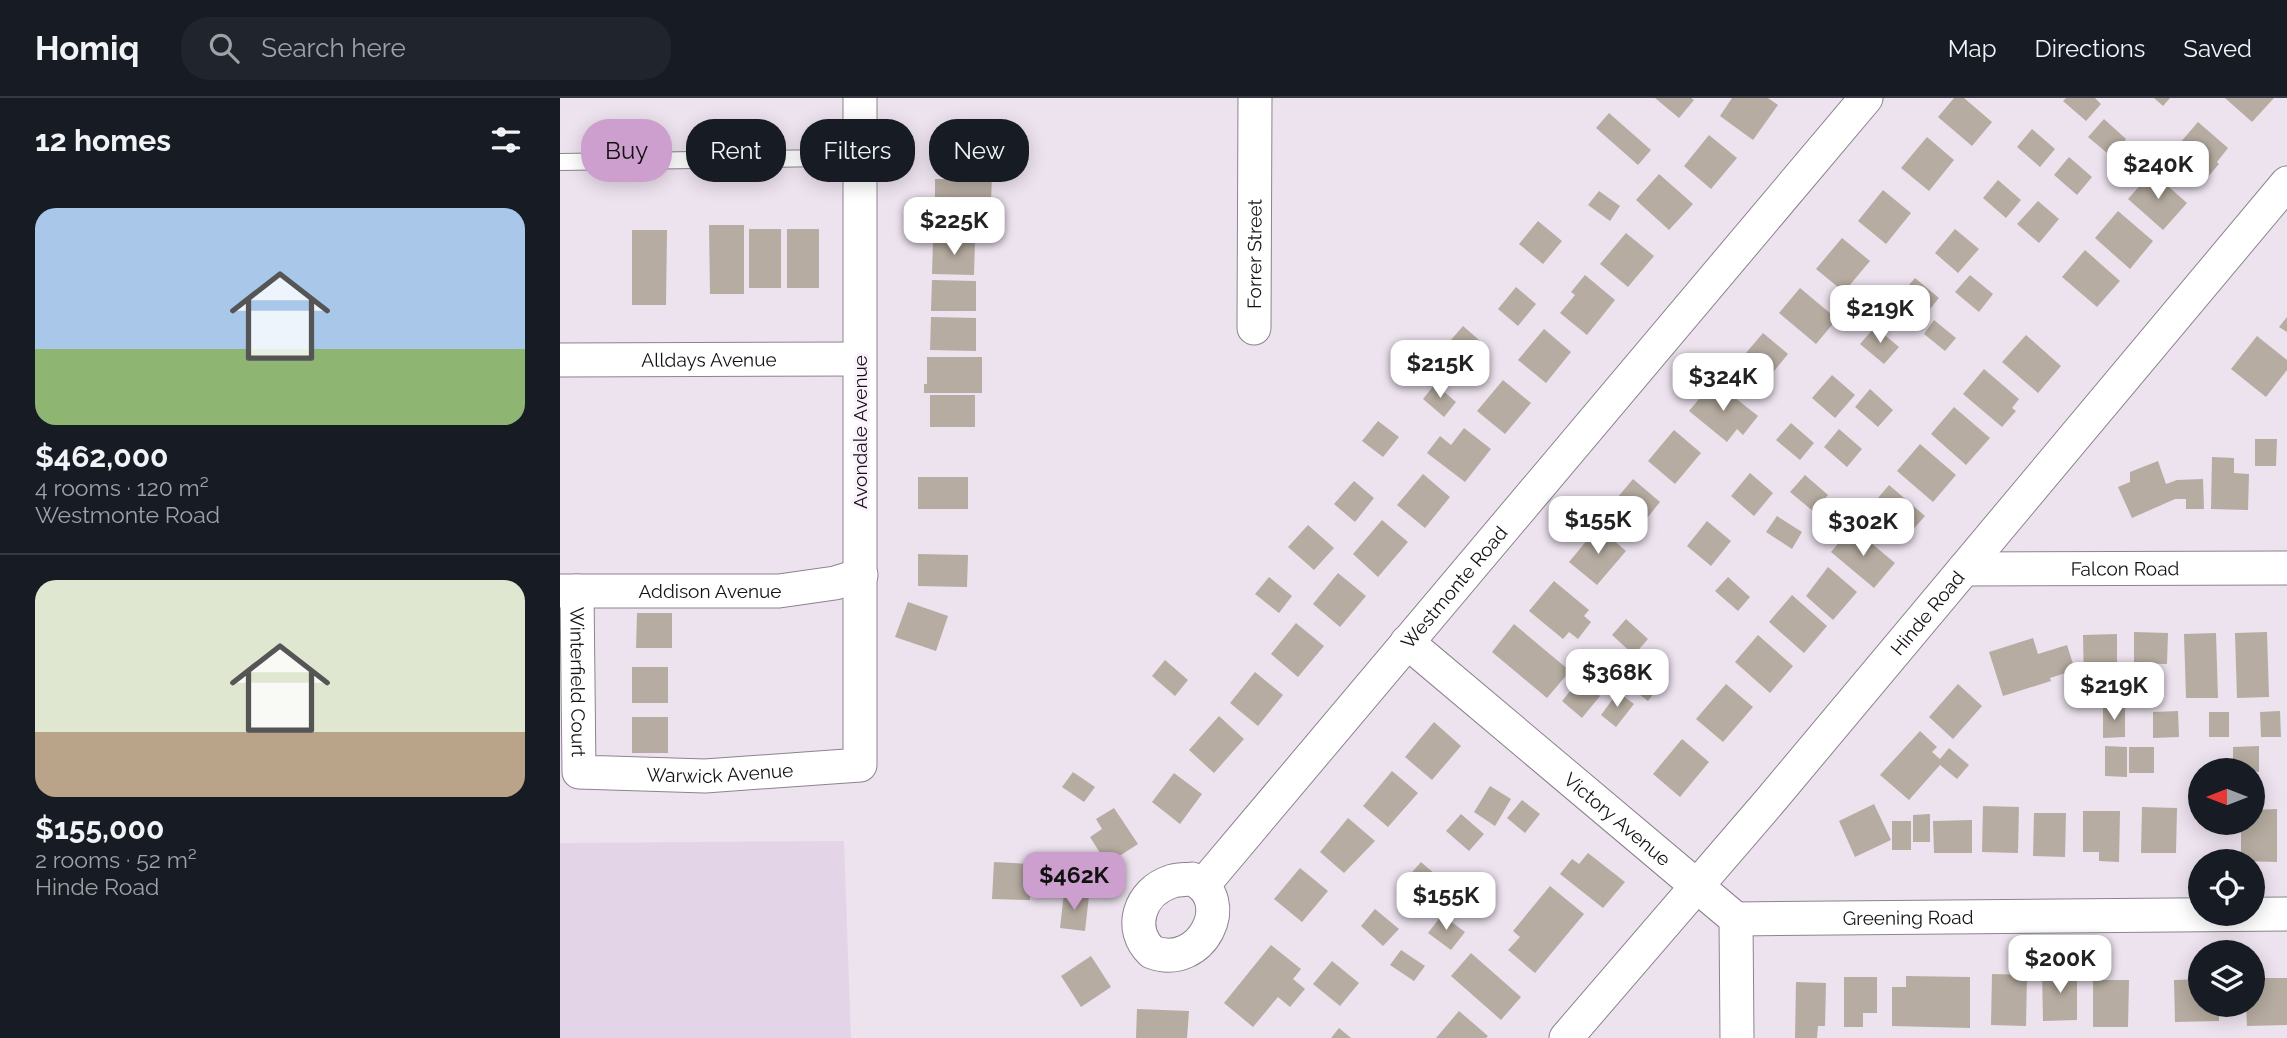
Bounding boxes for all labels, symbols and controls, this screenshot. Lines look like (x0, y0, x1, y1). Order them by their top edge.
search box (181, 17, 671, 80)
text: Homiq (35, 29, 139, 68)
icon: search (205, 29, 243, 67)
text: Search here (261, 33, 406, 63)
text: Map (1948, 34, 1997, 63)
text: Directions (2035, 34, 2145, 63)
text: Saved (2183, 34, 2252, 63)
chip: Buy (581, 119, 672, 182)
chip: Rent (686, 119, 786, 182)
chip: Filters (800, 119, 915, 182)
chip: New (929, 119, 1029, 182)
icon: filters (487, 121, 525, 159)
text: 12 homes (35, 123, 171, 158)
pin: $240K (2109, 141, 2207, 201)
text: $240K (2123, 150, 2193, 177)
pin: $225K (905, 198, 1003, 257)
street label: Forrer Street (1243, 198, 1266, 309)
text: $225K (920, 206, 988, 233)
icon: home (217, 253, 343, 379)
pin: $219K (1831, 286, 1929, 345)
text: $219K (1846, 294, 1914, 321)
pin: $215K (1391, 341, 1489, 400)
street label: Alldays Avenue (641, 348, 777, 371)
text: $215K (1406, 349, 1474, 376)
pin: $324K (1674, 354, 1772, 413)
street label: Avondale Avenue (849, 355, 871, 509)
text: $324K (1689, 362, 1757, 389)
text: $462,000 (35, 439, 169, 474)
text: 4 rooms · 120 m² (35, 474, 209, 501)
pin: $155K (1549, 496, 1647, 556)
pin: $302K (1814, 498, 1912, 558)
text: Westmonte Road (35, 501, 220, 528)
text: $155K (1565, 505, 1631, 532)
text: $302K (1828, 507, 1898, 534)
street label: Westmonte Road (1396, 522, 1512, 653)
street label: Falcon Road (2071, 557, 2179, 580)
street label: Hinde Road (1886, 566, 1969, 659)
street label: Addison Avenue (639, 580, 781, 602)
street label: Winterfield Court (566, 607, 590, 758)
icon: home (217, 625, 343, 751)
pin: $368K (1568, 650, 1666, 709)
text: $368K (1582, 658, 1652, 685)
pin: $219K (2065, 662, 2163, 722)
text: $219K (2080, 671, 2148, 698)
north arrow (2188, 758, 2264, 835)
map controls (2188, 758, 2265, 1017)
street label: Warwick Avenue (646, 759, 794, 787)
street label: Victory Avenue (1560, 768, 1675, 870)
text: $155,000 (35, 811, 164, 846)
text: 2 rooms · 52 m² (35, 846, 197, 873)
button: locate (2188, 849, 2265, 926)
pin: $462K (1025, 852, 1123, 912)
text: $462K (1039, 861, 1109, 888)
pin: $155K (1397, 872, 1495, 932)
text: Hinde Road (35, 873, 159, 900)
text: $155K (1413, 881, 1479, 908)
street label: Greening Road (1842, 906, 1974, 929)
pin: $200K (2011, 936, 2109, 995)
button: layers (2188, 940, 2265, 1017)
text: $200K (2024, 944, 2096, 971)

